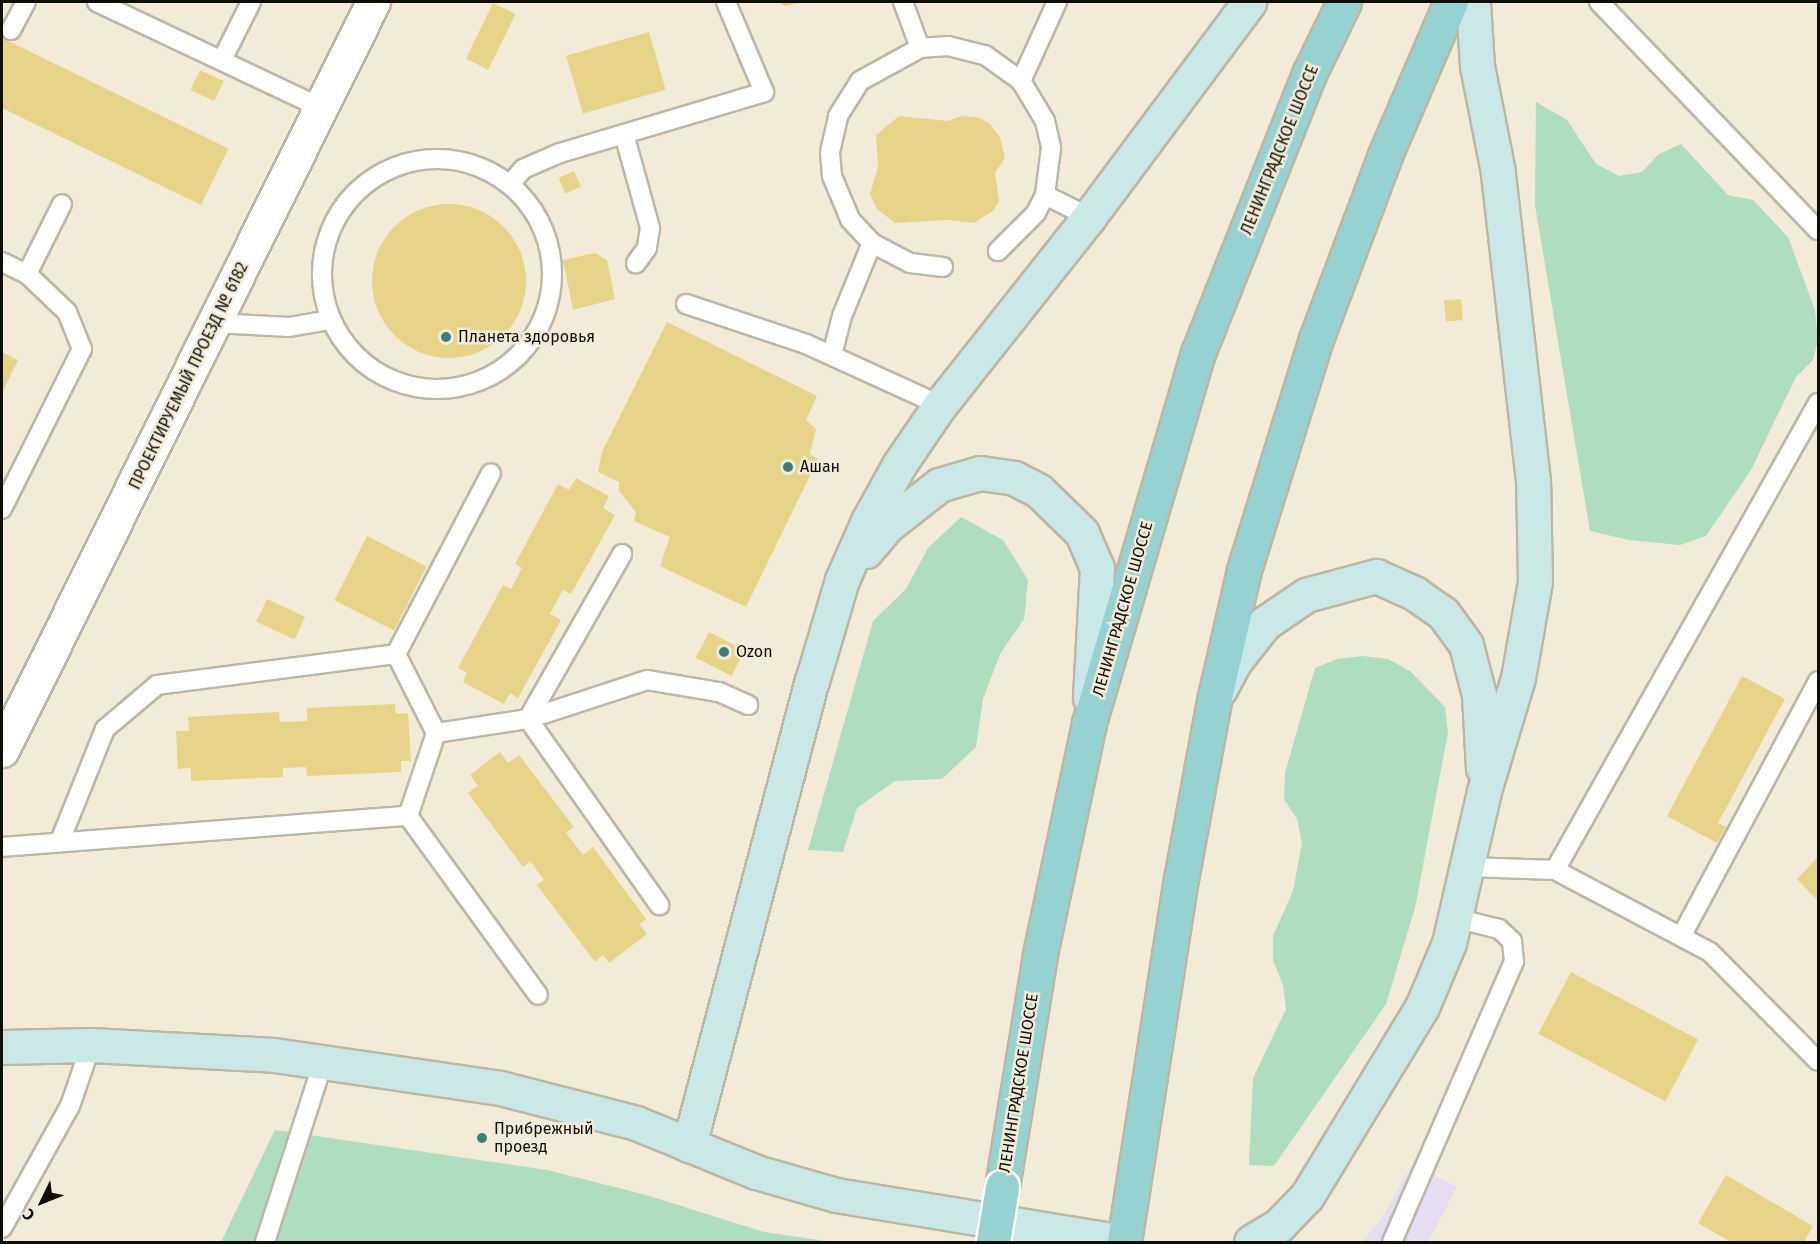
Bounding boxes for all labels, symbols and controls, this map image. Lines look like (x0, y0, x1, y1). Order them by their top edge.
street label: ЛЕНИНГРАДСКОЕ ШОССЕ (1237, 62, 1323, 238)
street label: ПРОЕКТИРУЕМЫЙ ПРОЕЗД № 6182 (125, 259, 253, 493)
place label: Планета здоровья (458, 327, 595, 347)
marker: Планета здоровья (439, 330, 453, 344)
place label: Ашан (800, 457, 840, 477)
marker: Ашан (781, 460, 795, 474)
street label: ЛЕНИНГРАДСКОЕ ШОССЕ (1089, 519, 1157, 699)
place label: Ozon (736, 642, 773, 662)
marker: Ozon (717, 645, 731, 659)
street label: ЛЕНИНГРАДСКОЕ ШОССЕ (995, 992, 1043, 1174)
place label: Прибрежный проезд (494, 1119, 594, 1157)
marker: Прибрежный проезд (475, 1131, 489, 1145)
north arrow (12, 1172, 72, 1232)
text: С (18, 1205, 39, 1224)

